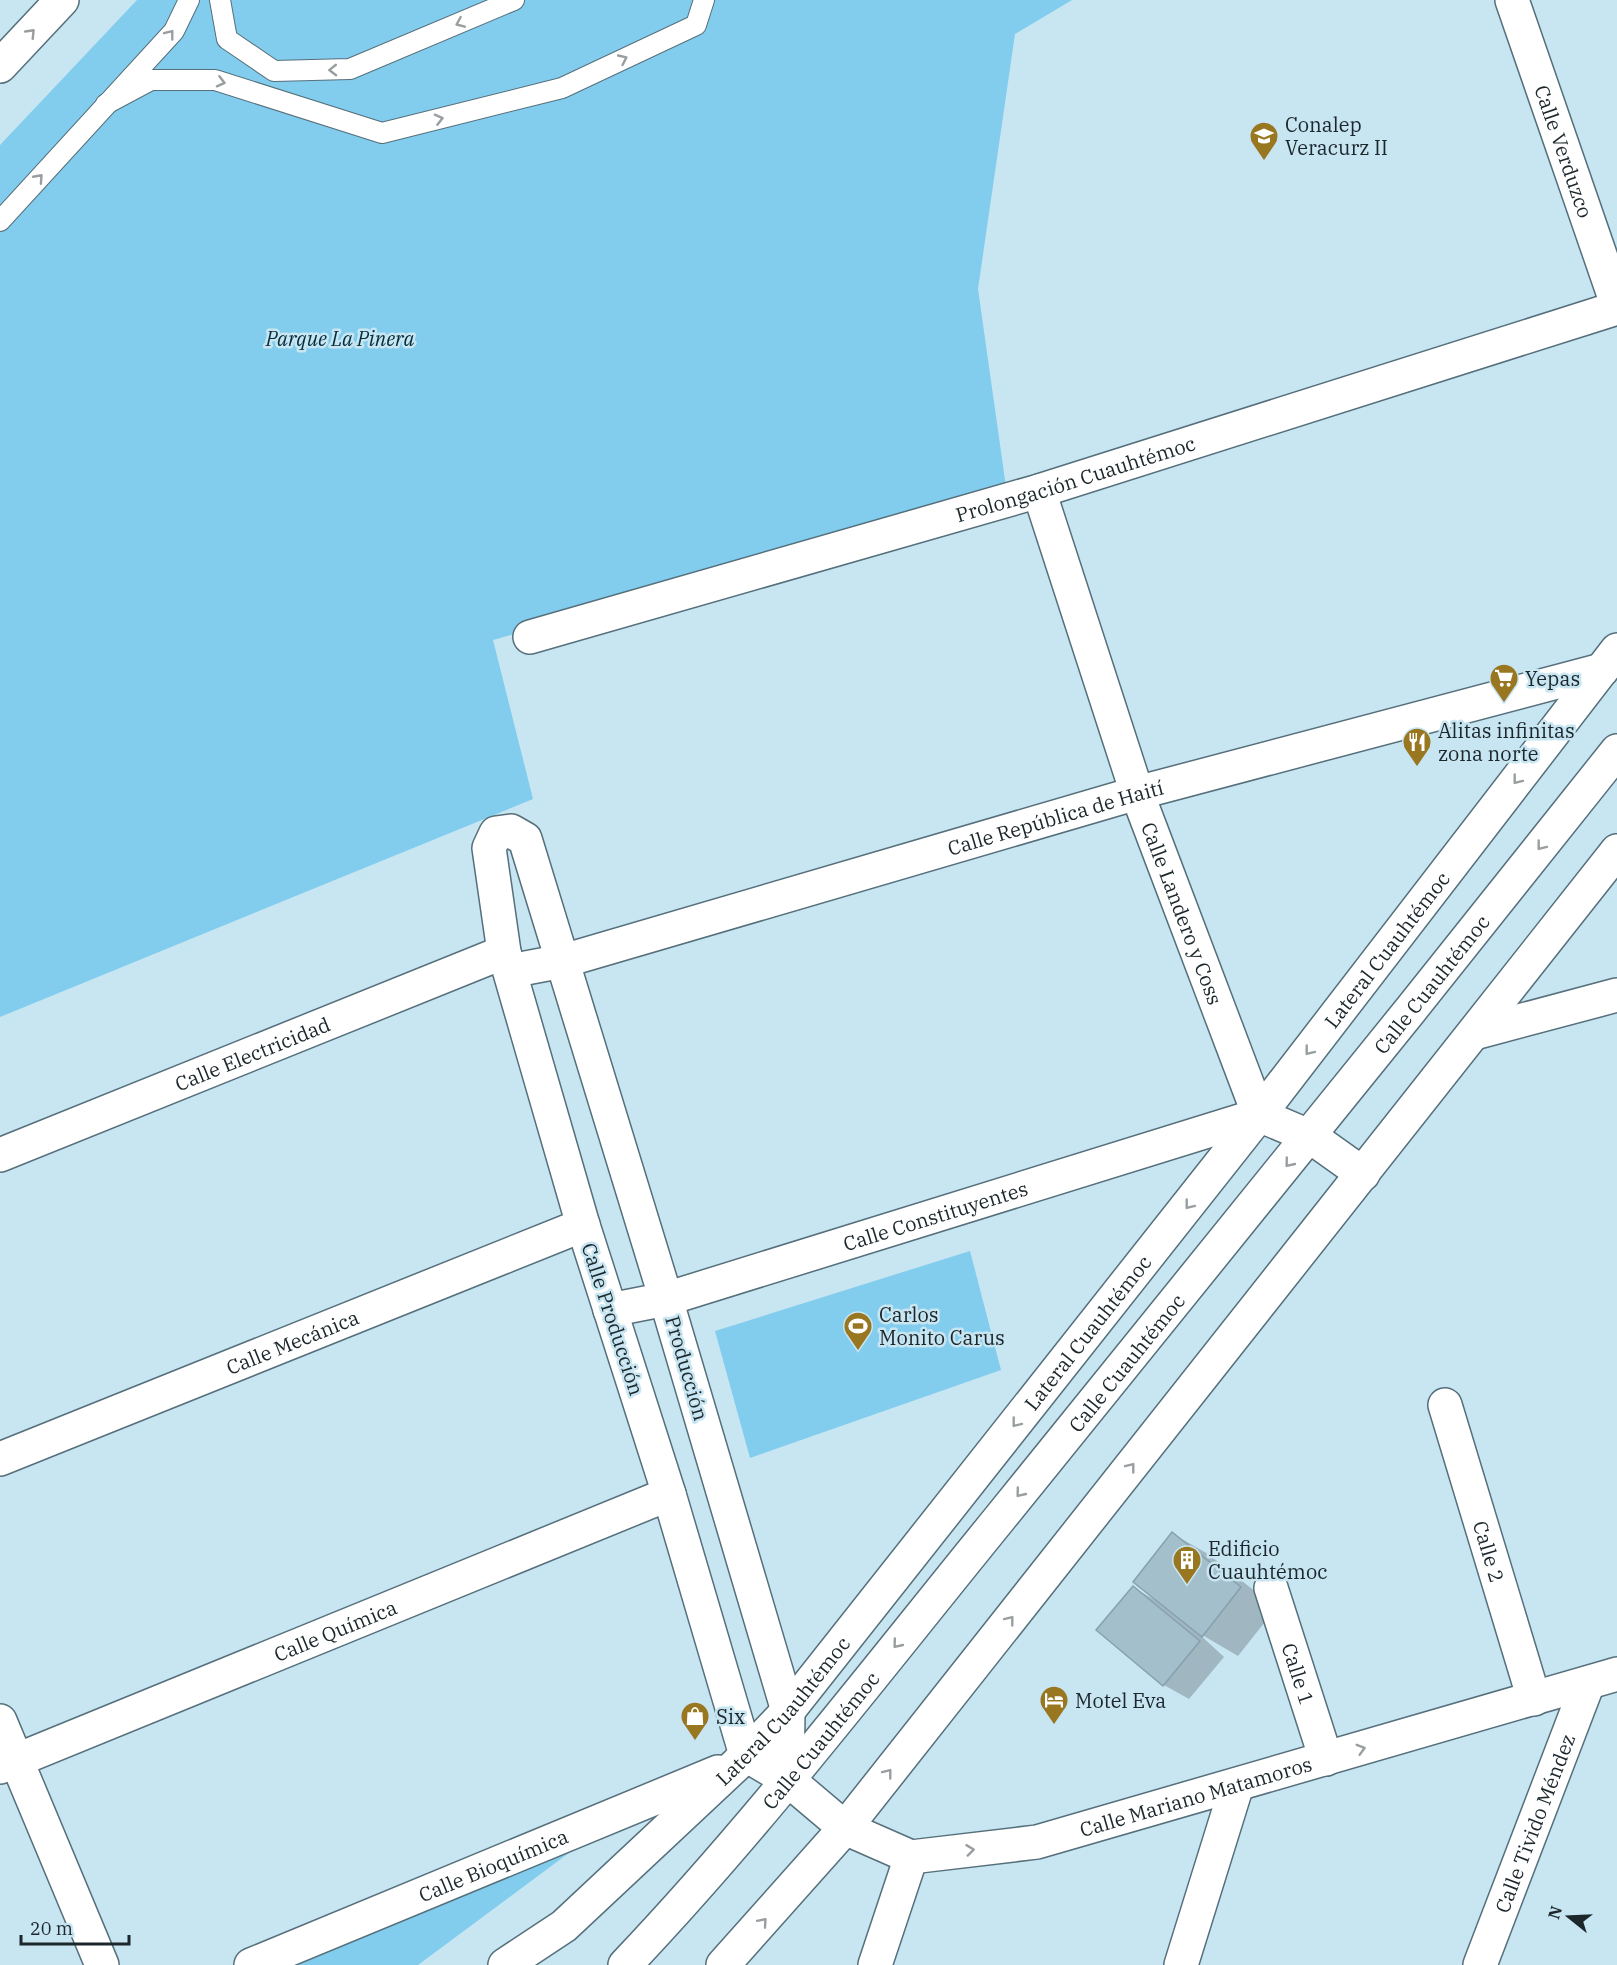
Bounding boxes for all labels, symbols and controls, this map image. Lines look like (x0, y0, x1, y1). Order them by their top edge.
one-way arrow (456, 16, 467, 28)
one-way arrow (24, 29, 35, 39)
one-way arrow (163, 30, 174, 41)
one-way arrow (617, 54, 628, 66)
one-way arrow (329, 63, 338, 76)
one-way arrow (216, 75, 226, 88)
street label: Calle Verduzco (1529, 81, 1600, 221)
place label: Conalep Veracurz II (1285, 111, 1388, 161)
one-way arrow (433, 113, 443, 126)
school or university icon: Conalep Veracurz II (1248, 120, 1280, 162)
one-way arrow (32, 174, 43, 185)
park label: Parque La Pinera (265, 325, 414, 352)
street label: Prolongación Cuauhtémoc (952, 429, 1199, 528)
supermarket icon: Yepas (1488, 662, 1520, 704)
place label: Yepas (1525, 665, 1580, 692)
place label: Alitas infinitas zona norte (1438, 717, 1575, 767)
restaurant icon: Alitas infinitas zona norte (1401, 726, 1433, 768)
street label: Calle República de Haití (944, 773, 1166, 861)
one-way arrow (1514, 773, 1525, 784)
street label: Calle Landero y Coss (1136, 818, 1229, 1008)
one-way arrow (1538, 839, 1549, 850)
street label: Lateral Cuauhtémoc (1318, 866, 1455, 1033)
street label: Calle Cuauhtémoc (1367, 909, 1495, 1059)
street label: Calle Electricidad (171, 1010, 334, 1097)
one-way arrow (1305, 1044, 1316, 1055)
one-way arrow (1286, 1156, 1297, 1167)
street label: Calle Constituyentes (840, 1174, 1031, 1257)
one-way arrow (1185, 1198, 1196, 1209)
street label: Calle Producción (576, 1239, 650, 1399)
street label: Lateral Cuauhtémoc (1018, 1249, 1157, 1415)
street label: Calle Cuauhtémoc (1062, 1288, 1191, 1437)
place label: Carlos Monito Carus (879, 1301, 1005, 1351)
street label: Calle Mecánica (222, 1303, 363, 1380)
sports icon: Carlos Monito Carus (842, 1310, 874, 1352)
street label: Producción (659, 1312, 715, 1424)
one-way arrow (1012, 1417, 1023, 1428)
one-way arrow (1123, 1463, 1134, 1474)
one-way arrow (1017, 1486, 1028, 1497)
street label: Calle 2 (1467, 1517, 1511, 1586)
place label: Edificio Cuauhtémoc (1208, 1535, 1328, 1585)
building icon: Edificio Cuauhtémoc (1171, 1544, 1203, 1586)
street label: Calle Química (270, 1593, 401, 1667)
one-way arrow (1002, 1616, 1013, 1627)
street label: Lateral Cuauhtémoc (709, 1630, 856, 1791)
one-way arrow (894, 1638, 905, 1649)
street label: Calle 1 (1276, 1640, 1321, 1708)
street label: Calle Cuauhtémoc (756, 1666, 885, 1815)
hotel icon: Motel Eva (1038, 1684, 1070, 1726)
place label: Motel Eva (1075, 1687, 1166, 1714)
shop icon: Six (679, 1700, 711, 1742)
place label: Six (716, 1703, 745, 1730)
street label: Calle Tivido Méndez (1488, 1730, 1581, 1916)
one-way arrow (1355, 1744, 1366, 1756)
street label: Calle Mariano Matamoros (1076, 1750, 1315, 1843)
one-way arrow (881, 1769, 892, 1780)
street label: Calle Bioquímica (414, 1822, 572, 1908)
one-way arrow (965, 1844, 974, 1857)
north arrow (1539, 1887, 1599, 1947)
text: N (1543, 1903, 1566, 1921)
scale bar (21, 1908, 129, 1946)
text: 20 m (30, 1917, 73, 1940)
one-way arrow (756, 1918, 767, 1929)

